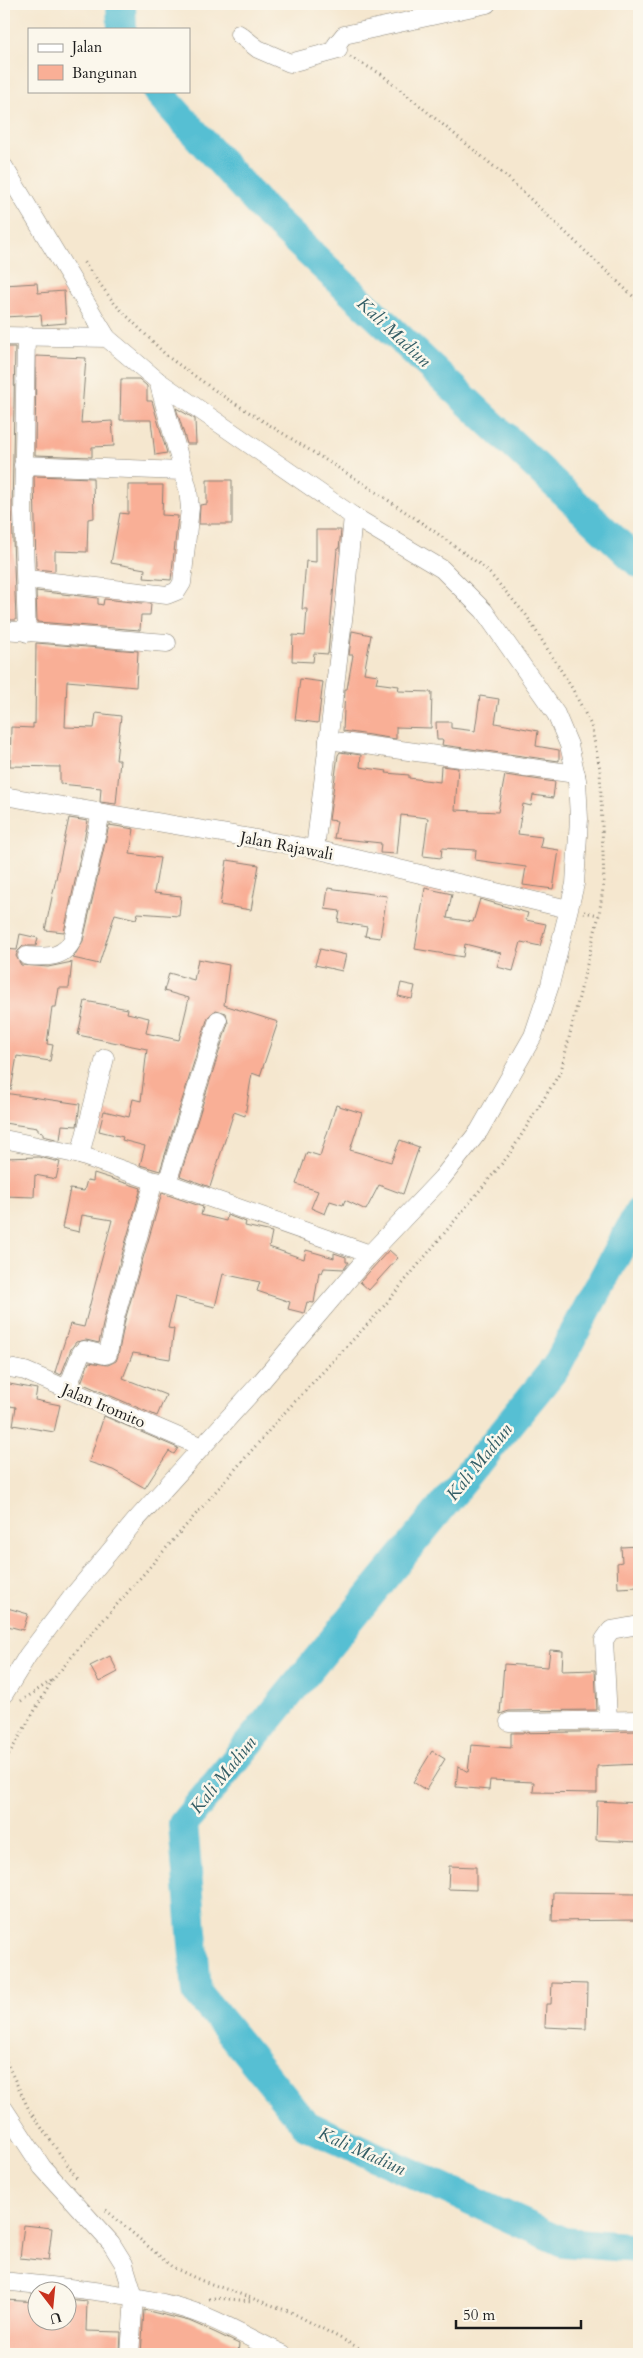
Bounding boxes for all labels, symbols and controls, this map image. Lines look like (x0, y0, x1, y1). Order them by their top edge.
legend (28, 28, 190, 92)
text: Jalan (70, 37, 103, 57)
text: Bangunan (72, 63, 138, 83)
water label: Kali Madiun (351, 292, 436, 373)
street label: Jalan Rajawali (236, 826, 336, 866)
street label: Jalan Iromito (57, 1378, 149, 1433)
water label: Kali Madiun (440, 1418, 518, 1506)
water label: Kali Madiun (184, 1731, 262, 1819)
water label: Kali Madiun (314, 2121, 409, 2182)
north arrow (28, 2280, 78, 2330)
scale bar (456, 2298, 580, 2330)
text: 50 m (463, 2305, 495, 2325)
text: U (47, 2307, 64, 2329)

